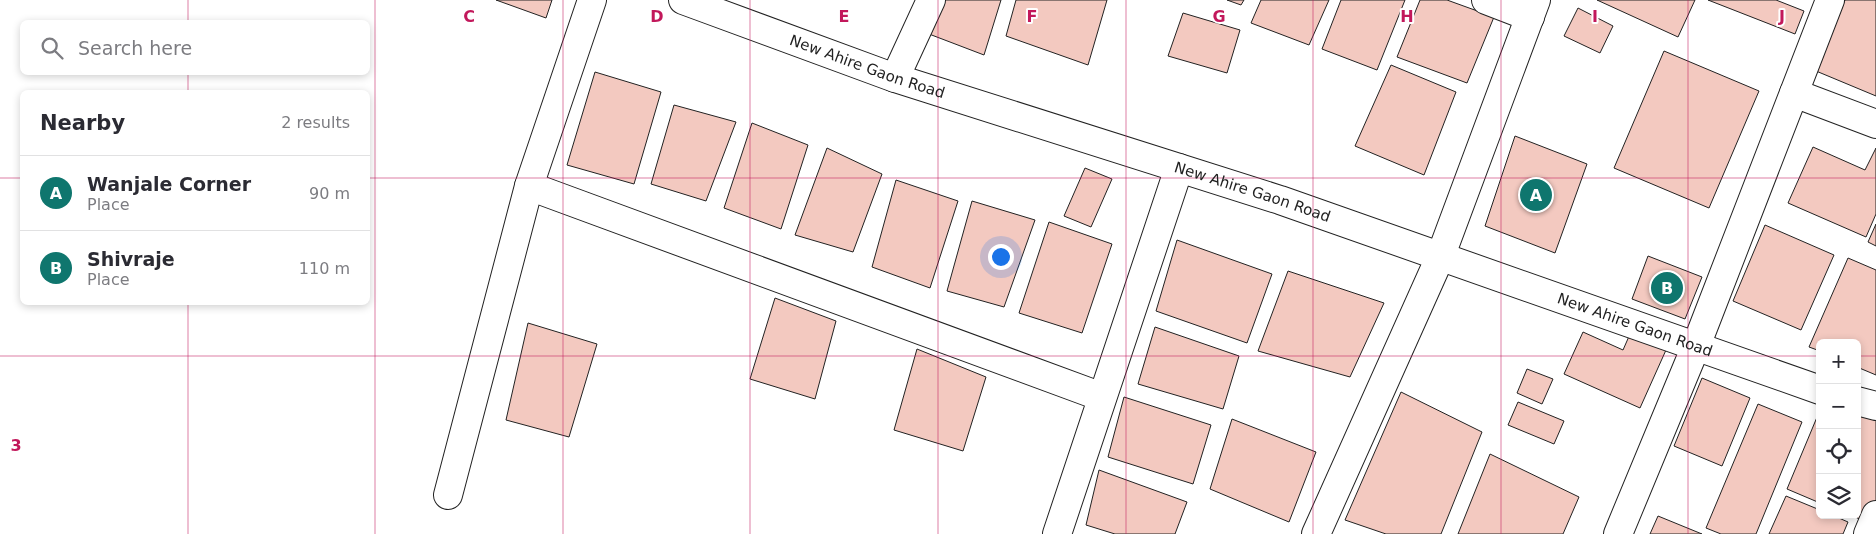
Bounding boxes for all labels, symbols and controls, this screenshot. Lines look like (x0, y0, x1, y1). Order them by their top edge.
text: C (463, 7, 475, 26)
text: D (650, 7, 664, 26)
text: E (839, 7, 849, 26)
text: F (1027, 7, 1037, 26)
text: G (1212, 7, 1226, 26)
text: H (1400, 7, 1414, 26)
text: I (1592, 7, 1598, 26)
text: J (1778, 7, 1785, 26)
search box (20, 20, 370, 75)
street label: New Ahire Gaon Road (787, 31, 947, 102)
icon: search (38, 34, 66, 62)
text: Search here (78, 37, 192, 59)
text: Nearby (40, 111, 125, 135)
text: 2 results (281, 113, 350, 132)
street label: New Ahire Gaon Road (1172, 158, 1333, 226)
text: Wanjale Corner (87, 173, 251, 195)
pin: A (1520, 176, 1552, 214)
text: A (50, 184, 62, 203)
text: 90 m (309, 184, 350, 203)
text: Place (87, 195, 130, 214)
your location (988, 244, 1014, 270)
text: Shivraje (87, 248, 175, 270)
text: B (50, 259, 62, 278)
text: 110 m (299, 259, 350, 278)
pin: B (1651, 269, 1683, 307)
text: Place (87, 270, 130, 289)
street label: New Ahire Gaon Road (1555, 289, 1715, 360)
map controls (1816, 339, 1861, 519)
button: + (1816, 339, 1861, 384)
button: − (1816, 384, 1861, 429)
button: locate (1816, 429, 1861, 474)
text: 3 (10, 436, 22, 455)
button: layers (1816, 474, 1861, 519)

